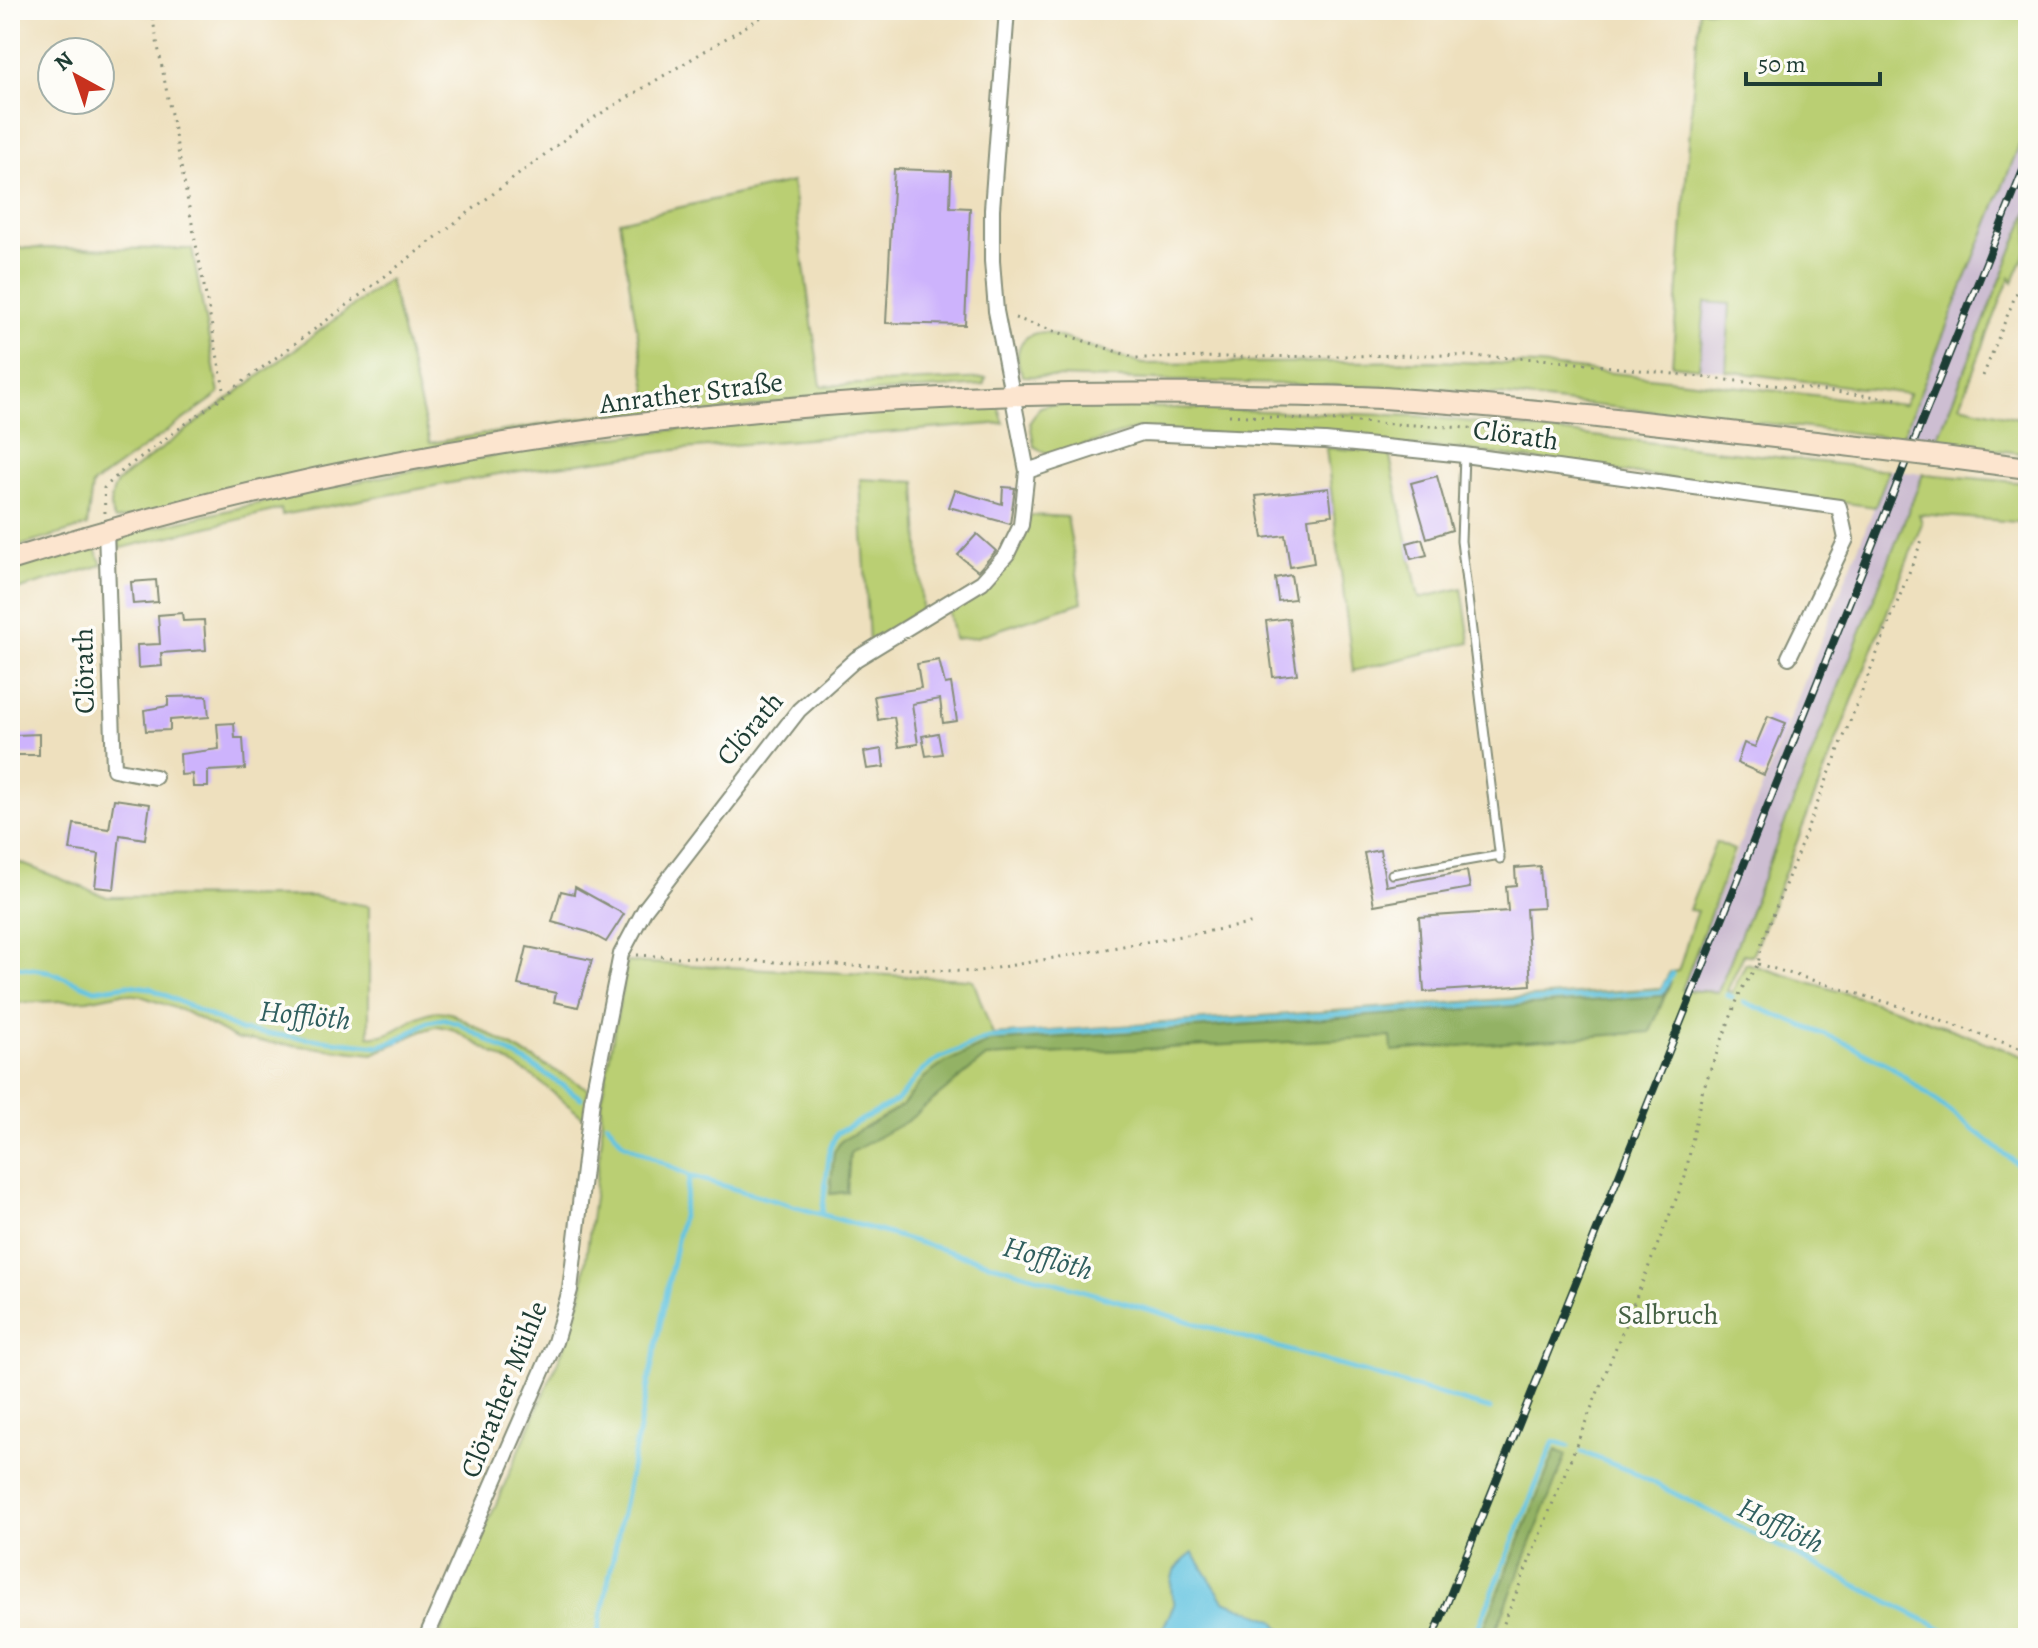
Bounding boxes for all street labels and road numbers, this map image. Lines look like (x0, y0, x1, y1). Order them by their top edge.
street label: Anrather Straße (596, 363, 785, 423)
street label: Clörath (1471, 410, 1561, 460)
street label: Clörath (64, 628, 104, 714)
street label: Clörath (708, 683, 792, 774)
street label: Clörather Mühle (451, 1295, 557, 1483)

